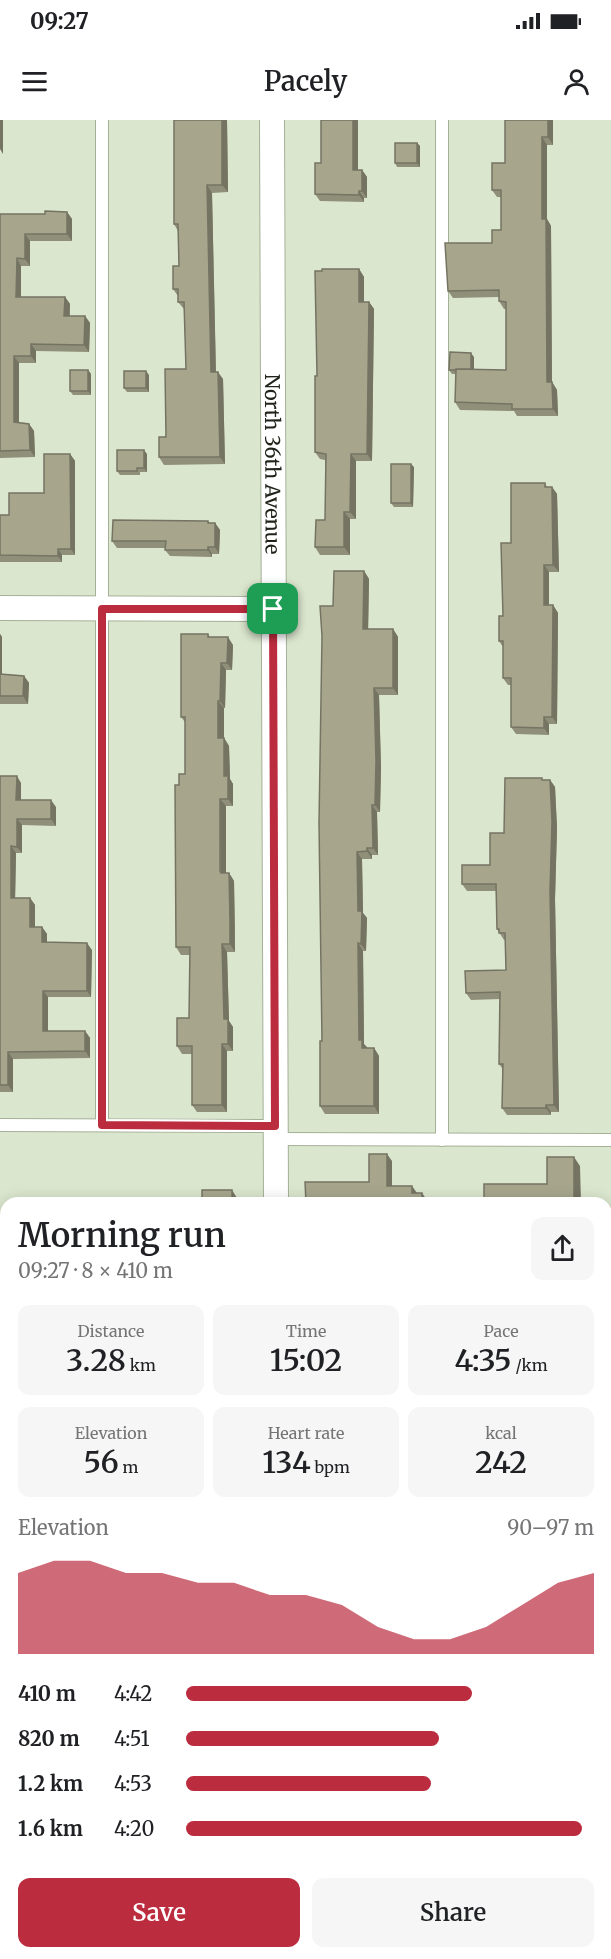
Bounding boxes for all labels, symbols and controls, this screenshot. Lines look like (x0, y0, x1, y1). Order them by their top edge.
text: 09:27 (30, 7, 89, 35)
text: Pacely (264, 64, 347, 98)
icon: menu (18, 65, 51, 98)
icon: person (560, 65, 593, 98)
street label: North 36th Avenue (260, 374, 286, 554)
pin (247, 583, 298, 634)
icon: arrive (256, 592, 289, 625)
text: Morning run (18, 1215, 226, 1256)
button: share (531, 1217, 594, 1280)
text: 09:27 · 8 × 410 m (18, 1258, 173, 1283)
text: Distance (78, 1321, 144, 1341)
text: Time (286, 1321, 326, 1341)
text: Pace (484, 1321, 519, 1341)
text: 3.28 (66, 1341, 126, 1379)
text: 15:02 (270, 1341, 342, 1379)
text: 4:35 (454, 1341, 512, 1379)
text: km (126, 1355, 156, 1375)
text: /km (512, 1355, 548, 1375)
text: Elevation (75, 1423, 147, 1443)
text: Heart rate (268, 1423, 344, 1443)
text: kcal (485, 1423, 517, 1443)
text: 56 (83, 1443, 119, 1481)
text: 134 (262, 1443, 311, 1481)
text: 242 (475, 1443, 527, 1481)
text: m (119, 1457, 139, 1477)
text: bpm (311, 1457, 350, 1477)
text: Elevation (18, 1515, 109, 1540)
text: 90–97 m (507, 1515, 594, 1540)
text: 410 m (18, 1681, 76, 1706)
text: 4:42 (114, 1681, 152, 1706)
text: 820 m (18, 1726, 80, 1751)
text: 4:51 (114, 1726, 149, 1751)
text: 1.2 km (18, 1771, 83, 1796)
text: 4:53 (114, 1771, 152, 1796)
text: 1.6 km (18, 1816, 83, 1841)
text: 4:20 (114, 1816, 154, 1841)
button: Save (18, 1878, 300, 1947)
button: Share (312, 1878, 594, 1947)

